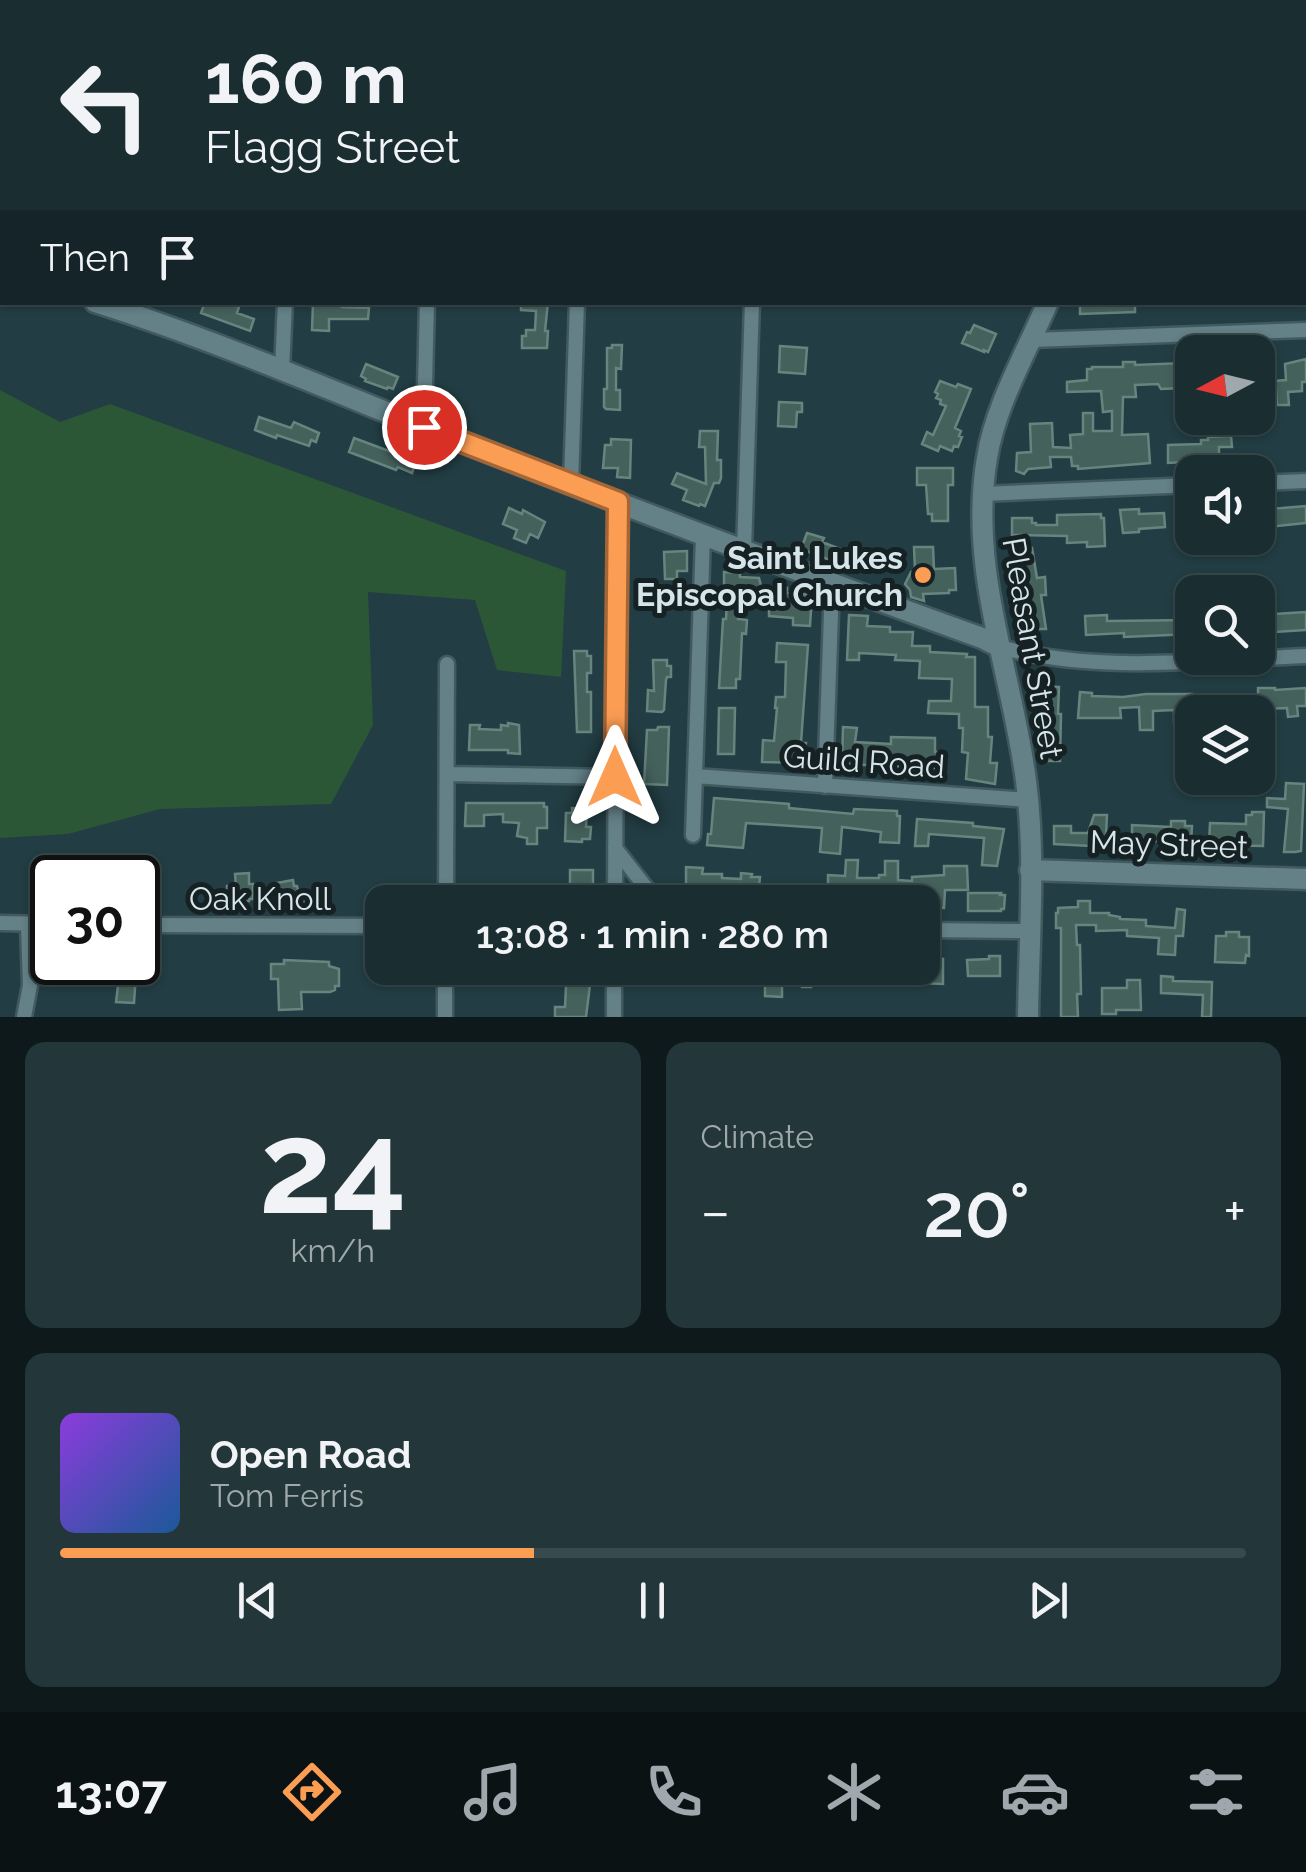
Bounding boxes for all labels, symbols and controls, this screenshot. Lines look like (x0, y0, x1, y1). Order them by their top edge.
text: 160 m (205, 37, 407, 119)
icon: left (40, 40, 170, 170)
text: Flagg Street (205, 121, 460, 174)
icon: arrive (150, 230, 205, 285)
text: Then (40, 235, 130, 280)
north arrow (1175, 335, 1275, 435)
map controls (1175, 335, 1275, 795)
pin (382, 385, 467, 470)
icon: arrive (397, 400, 452, 455)
button: sound (1175, 455, 1275, 555)
street label: Pleasant Street (995, 535, 1071, 762)
place label: Saint Lukes Episcopal Church (636, 539, 903, 613)
marker: Saint Lukes Episcopal Church (912, 564, 934, 586)
button: search (1175, 575, 1275, 675)
button: layers (1175, 695, 1275, 795)
position arrow (563, 725, 667, 829)
street label: Guild Road (782, 737, 946, 785)
street label: May Street (1089, 823, 1249, 865)
speed limit sign: 30 (30, 855, 160, 985)
street label: Oak Knoll (189, 880, 331, 917)
text: 13:08 · 1 min · 280 m (476, 912, 829, 957)
text: 24 (259, 1091, 407, 1243)
text: Climate (701, 1118, 814, 1155)
text: 20° (923, 1166, 1030, 1255)
text: − (701, 1179, 730, 1244)
text: + (1223, 1179, 1246, 1244)
text: km/h (291, 1232, 375, 1269)
text: Open Road (210, 1432, 411, 1477)
text: Tom Ferris (210, 1477, 364, 1514)
icon: previous (230, 1573, 285, 1628)
icon: pause (625, 1573, 680, 1628)
icon: next (1021, 1573, 1076, 1628)
icon: directions (277, 1757, 347, 1827)
icon: music (458, 1757, 528, 1827)
icon: phone (639, 1757, 709, 1827)
icon: climate (819, 1757, 889, 1827)
icon: car (1000, 1757, 1070, 1827)
icon: filters (1181, 1757, 1251, 1827)
text: 13:07 (55, 1766, 167, 1819)

